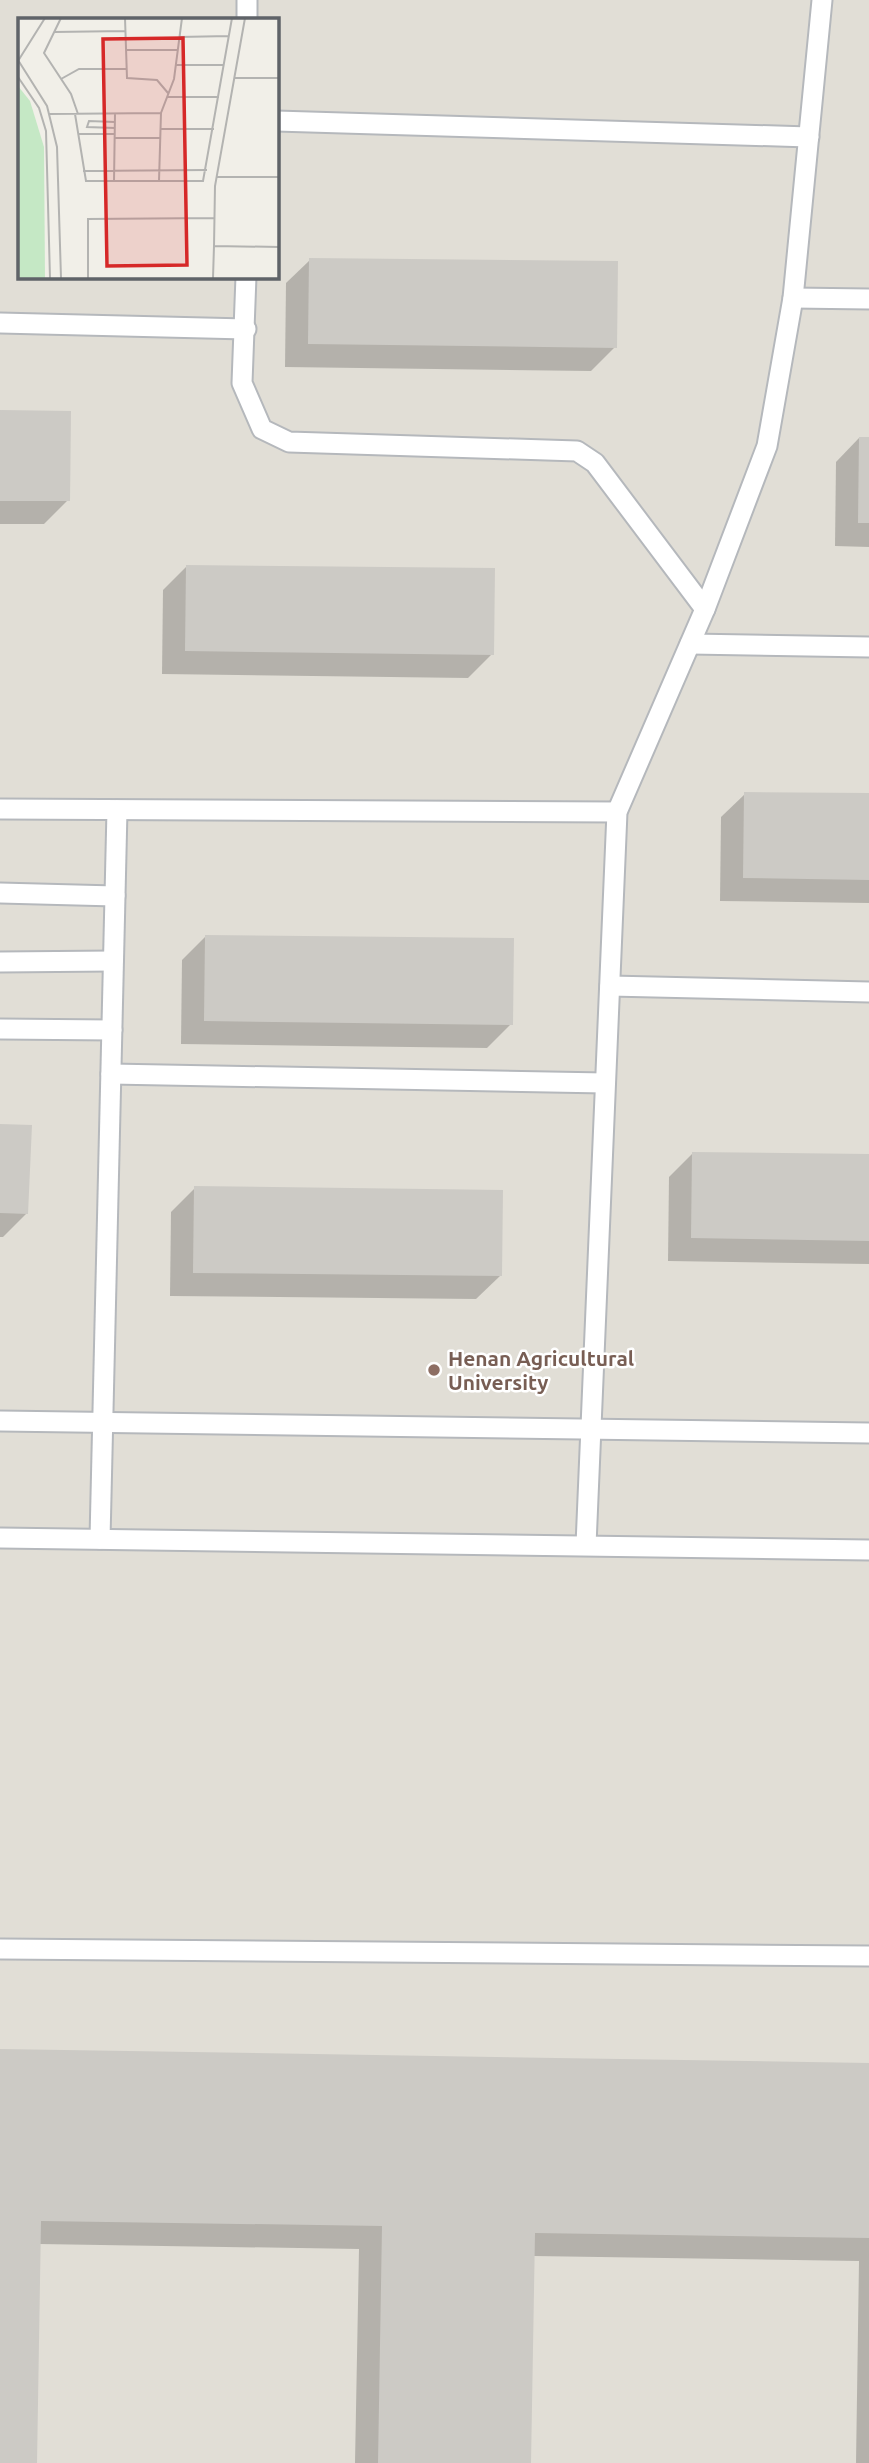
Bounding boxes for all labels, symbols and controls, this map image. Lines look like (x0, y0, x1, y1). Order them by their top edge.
inset map (18, 18, 278, 278)
place label: Henan Agricultural University (448, 1346, 634, 1394)
marker: Henan Agricultural University (426, 1362, 442, 1378)

